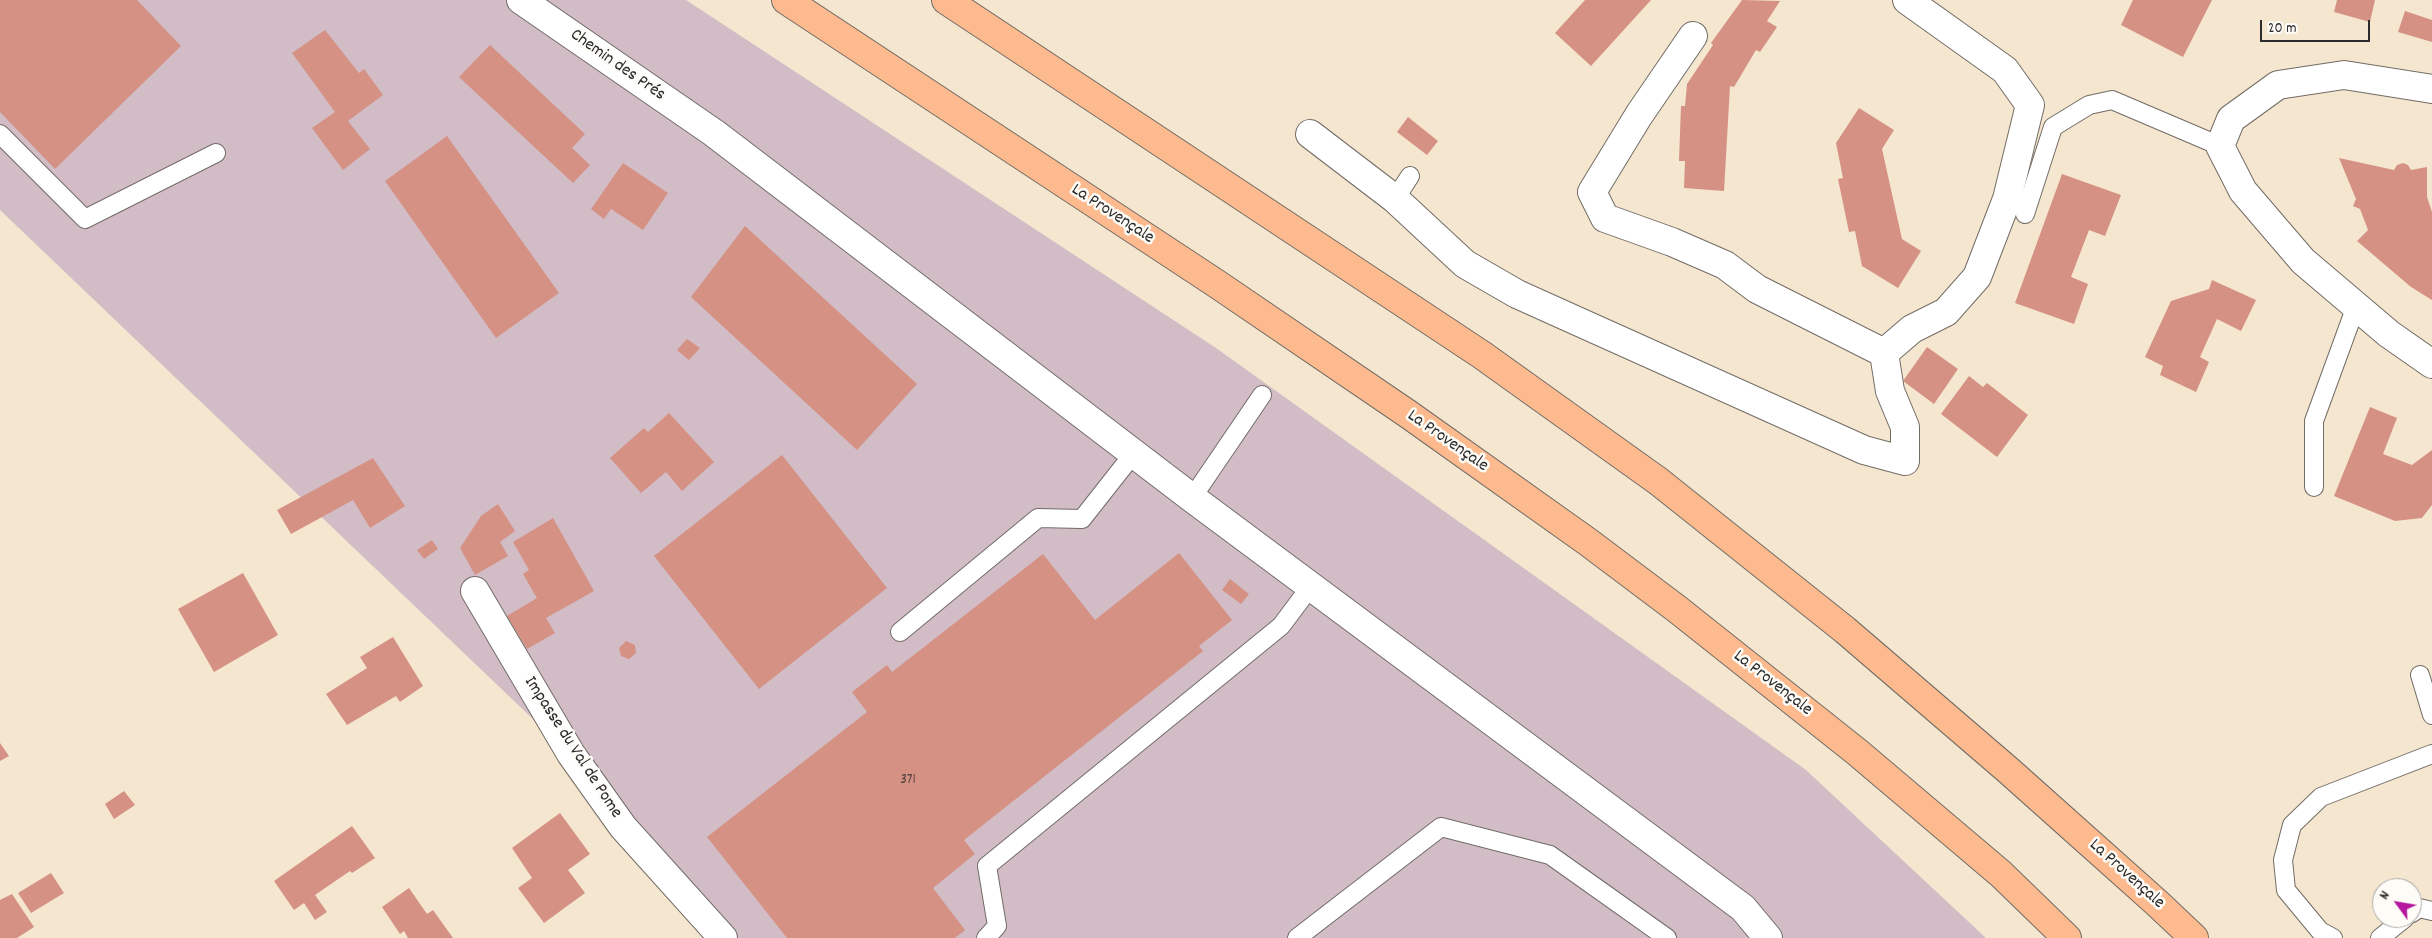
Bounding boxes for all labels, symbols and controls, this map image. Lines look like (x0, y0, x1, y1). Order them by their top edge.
scale bar (2262, 10, 2372, 42)
text: 20 m (2268, 18, 2296, 40)
street label: Chemin des Prés (565, 25, 669, 107)
street label: La Provençale (1067, 180, 1157, 250)
street label: La Provençale (1402, 406, 1492, 478)
street label: La Provençale (1728, 646, 1816, 722)
street label: Impasse du Val de Pome (518, 673, 626, 823)
house number: 371 (900, 772, 916, 790)
street label: La Provençale (2084, 835, 2168, 915)
north arrow (2372, 878, 2422, 928)
text: N (2375, 887, 2395, 904)

